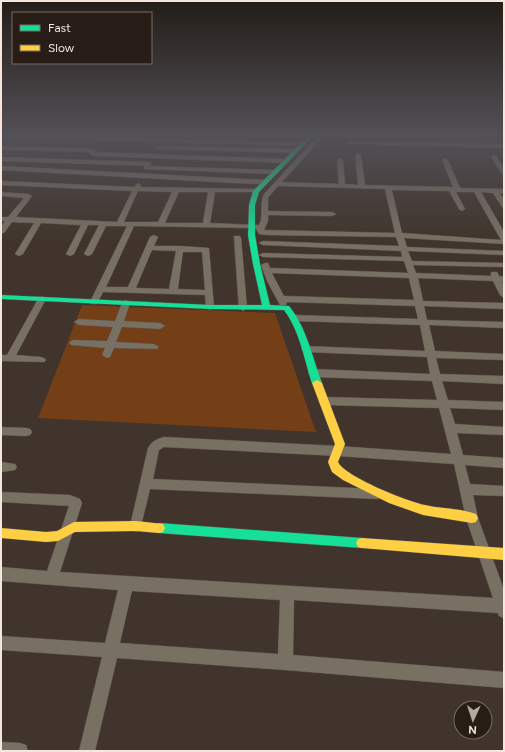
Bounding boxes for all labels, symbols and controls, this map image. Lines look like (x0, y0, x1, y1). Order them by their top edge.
legend (12, 12, 152, 64)
text: Fast (48, 21, 71, 35)
text: Slow (48, 41, 75, 55)
north arrow (453, 700, 493, 740)
text: N (468, 723, 477, 736)

